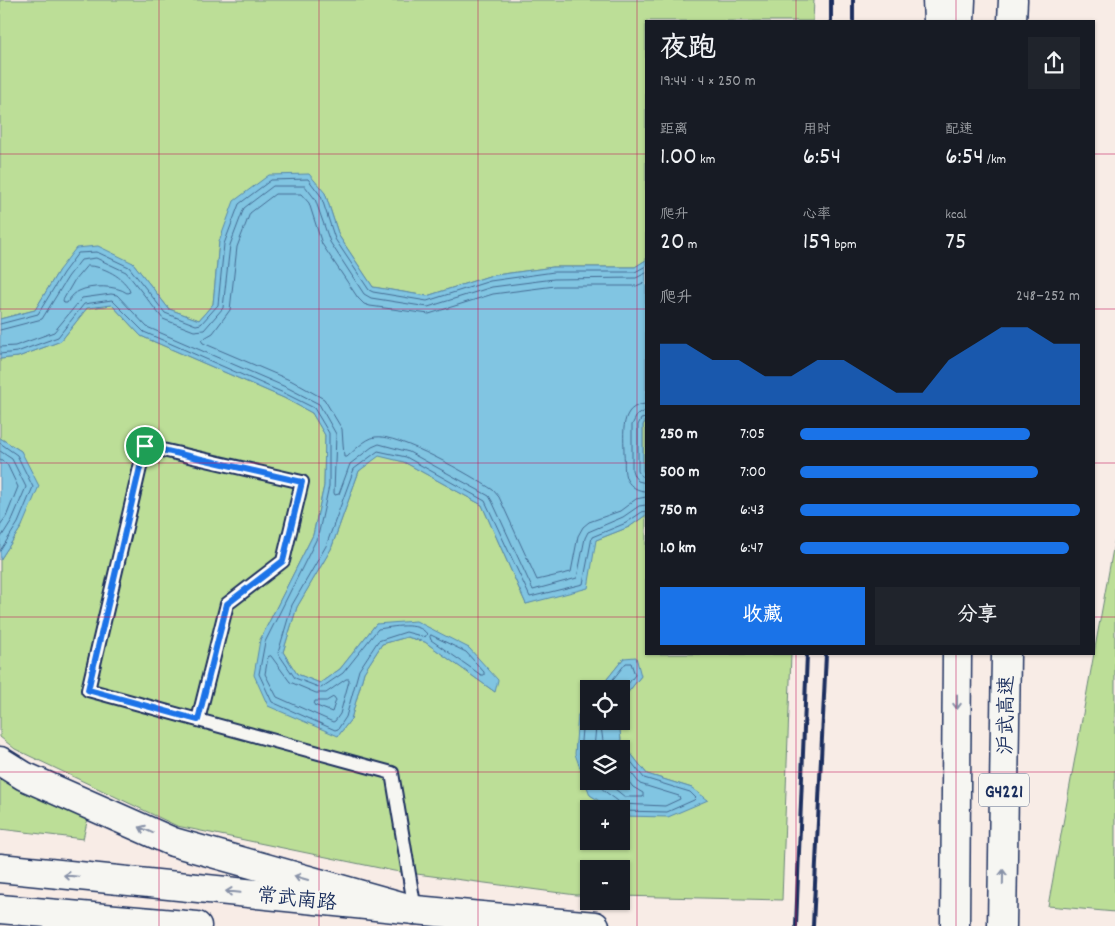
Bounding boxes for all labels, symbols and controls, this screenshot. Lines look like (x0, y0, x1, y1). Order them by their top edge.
text: 夜跑 (660, 31, 716, 71)
button: share (1028, 37, 1080, 89)
text: 19:44 · 4 × 250 m (660, 70, 756, 93)
text: 距离 (660, 120, 688, 140)
text: 用时 (803, 120, 831, 140)
text: 配速 (945, 120, 973, 140)
text: 1.00 (660, 140, 697, 176)
text: 6:54 (803, 140, 841, 176)
text: 6:54 (945, 140, 984, 176)
text: km (697, 150, 715, 170)
text: /km (984, 150, 1006, 170)
text: 爬升 (660, 205, 688, 225)
text: 心率 (803, 205, 831, 225)
text: kcal (945, 205, 967, 225)
text: 20 (660, 225, 685, 261)
text: 159 (803, 225, 831, 261)
text: 75 (945, 225, 966, 261)
text: m (685, 235, 697, 255)
text: bpm (831, 235, 857, 255)
text: 248–252 m (1016, 285, 1080, 308)
text: 爬升 (660, 287, 692, 310)
text: 250 m (660, 423, 698, 446)
text: 7:05 (740, 423, 765, 446)
pin (124, 425, 166, 467)
icon: arrive (131, 432, 159, 460)
text: 500 m (660, 461, 700, 484)
text: 7:00 (740, 461, 766, 484)
text: 750 m (660, 499, 697, 522)
text: 6:43 (740, 499, 764, 522)
text: 1.0 km (660, 537, 696, 560)
text: 6:47 (740, 537, 763, 560)
button: 收藏 (660, 587, 865, 645)
button: 分享 (875, 587, 1080, 645)
street label: 沪武高速 (993, 675, 1023, 755)
map controls (580, 680, 630, 910)
button: locate (580, 680, 630, 730)
one-way arrow (952, 694, 962, 710)
button: layers (580, 740, 630, 790)
road number: G4221 (979, 774, 1029, 806)
button: + (580, 800, 630, 850)
one-way arrow (139, 824, 154, 834)
button: − (580, 860, 630, 910)
one-way arrow (998, 870, 1008, 886)
one-way arrow (64, 871, 80, 881)
one-way arrow (293, 873, 309, 882)
street label: 常武南路 (255, 883, 339, 919)
one-way arrow (225, 887, 241, 897)

